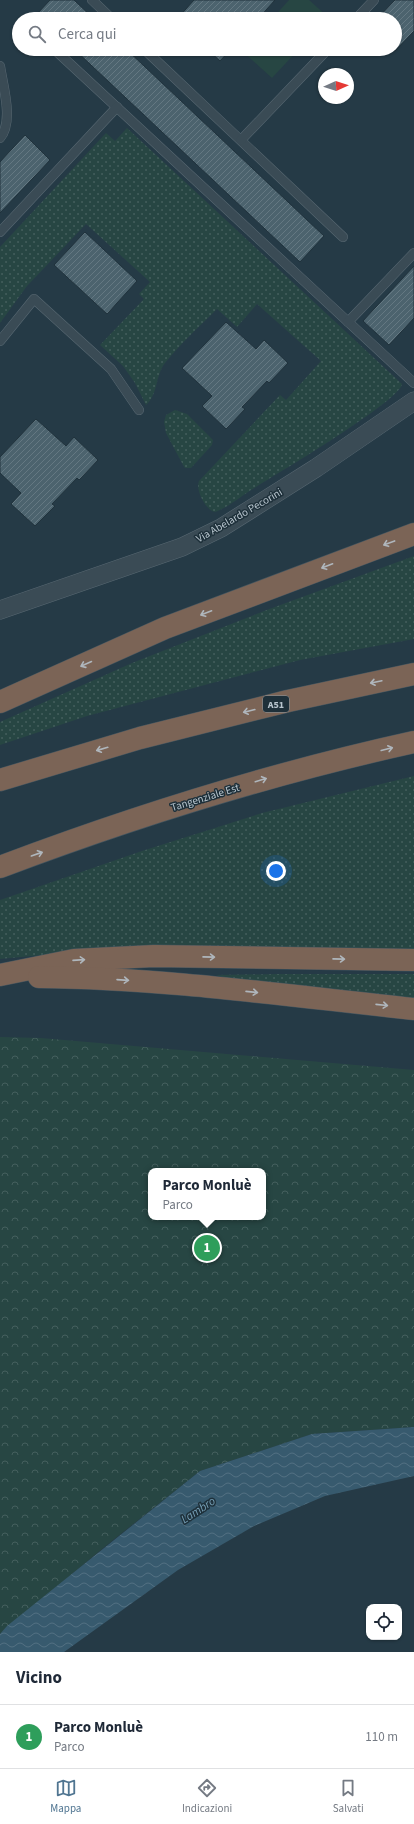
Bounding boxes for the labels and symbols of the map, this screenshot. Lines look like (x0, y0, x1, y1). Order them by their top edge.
north arrow (318, 68, 354, 104)
street label: Via Abelardo Pecorini (193, 485, 285, 546)
one-way arrow (383, 540, 395, 548)
one-way arrow (321, 563, 333, 571)
one-way arrow (200, 609, 212, 617)
one-way arrow (80, 660, 92, 668)
one-way arrow (370, 678, 383, 686)
road number: A51 (263, 696, 289, 712)
one-way arrow (243, 708, 256, 715)
one-way arrow (380, 744, 393, 752)
one-way arrow (96, 746, 109, 753)
one-way arrow (254, 776, 267, 783)
street label: Tangenziale Est (169, 780, 241, 815)
one-way arrow (30, 849, 42, 857)
your location (266, 861, 286, 881)
one-way arrow (202, 953, 215, 961)
one-way arrow (332, 955, 345, 963)
one-way arrow (72, 956, 85, 963)
one-way arrow (116, 977, 129, 984)
one-way arrow (245, 988, 258, 996)
one-way arrow (375, 1002, 388, 1009)
pin: 1 (194, 1233, 220, 1263)
water label: Lambro (178, 1493, 219, 1528)

